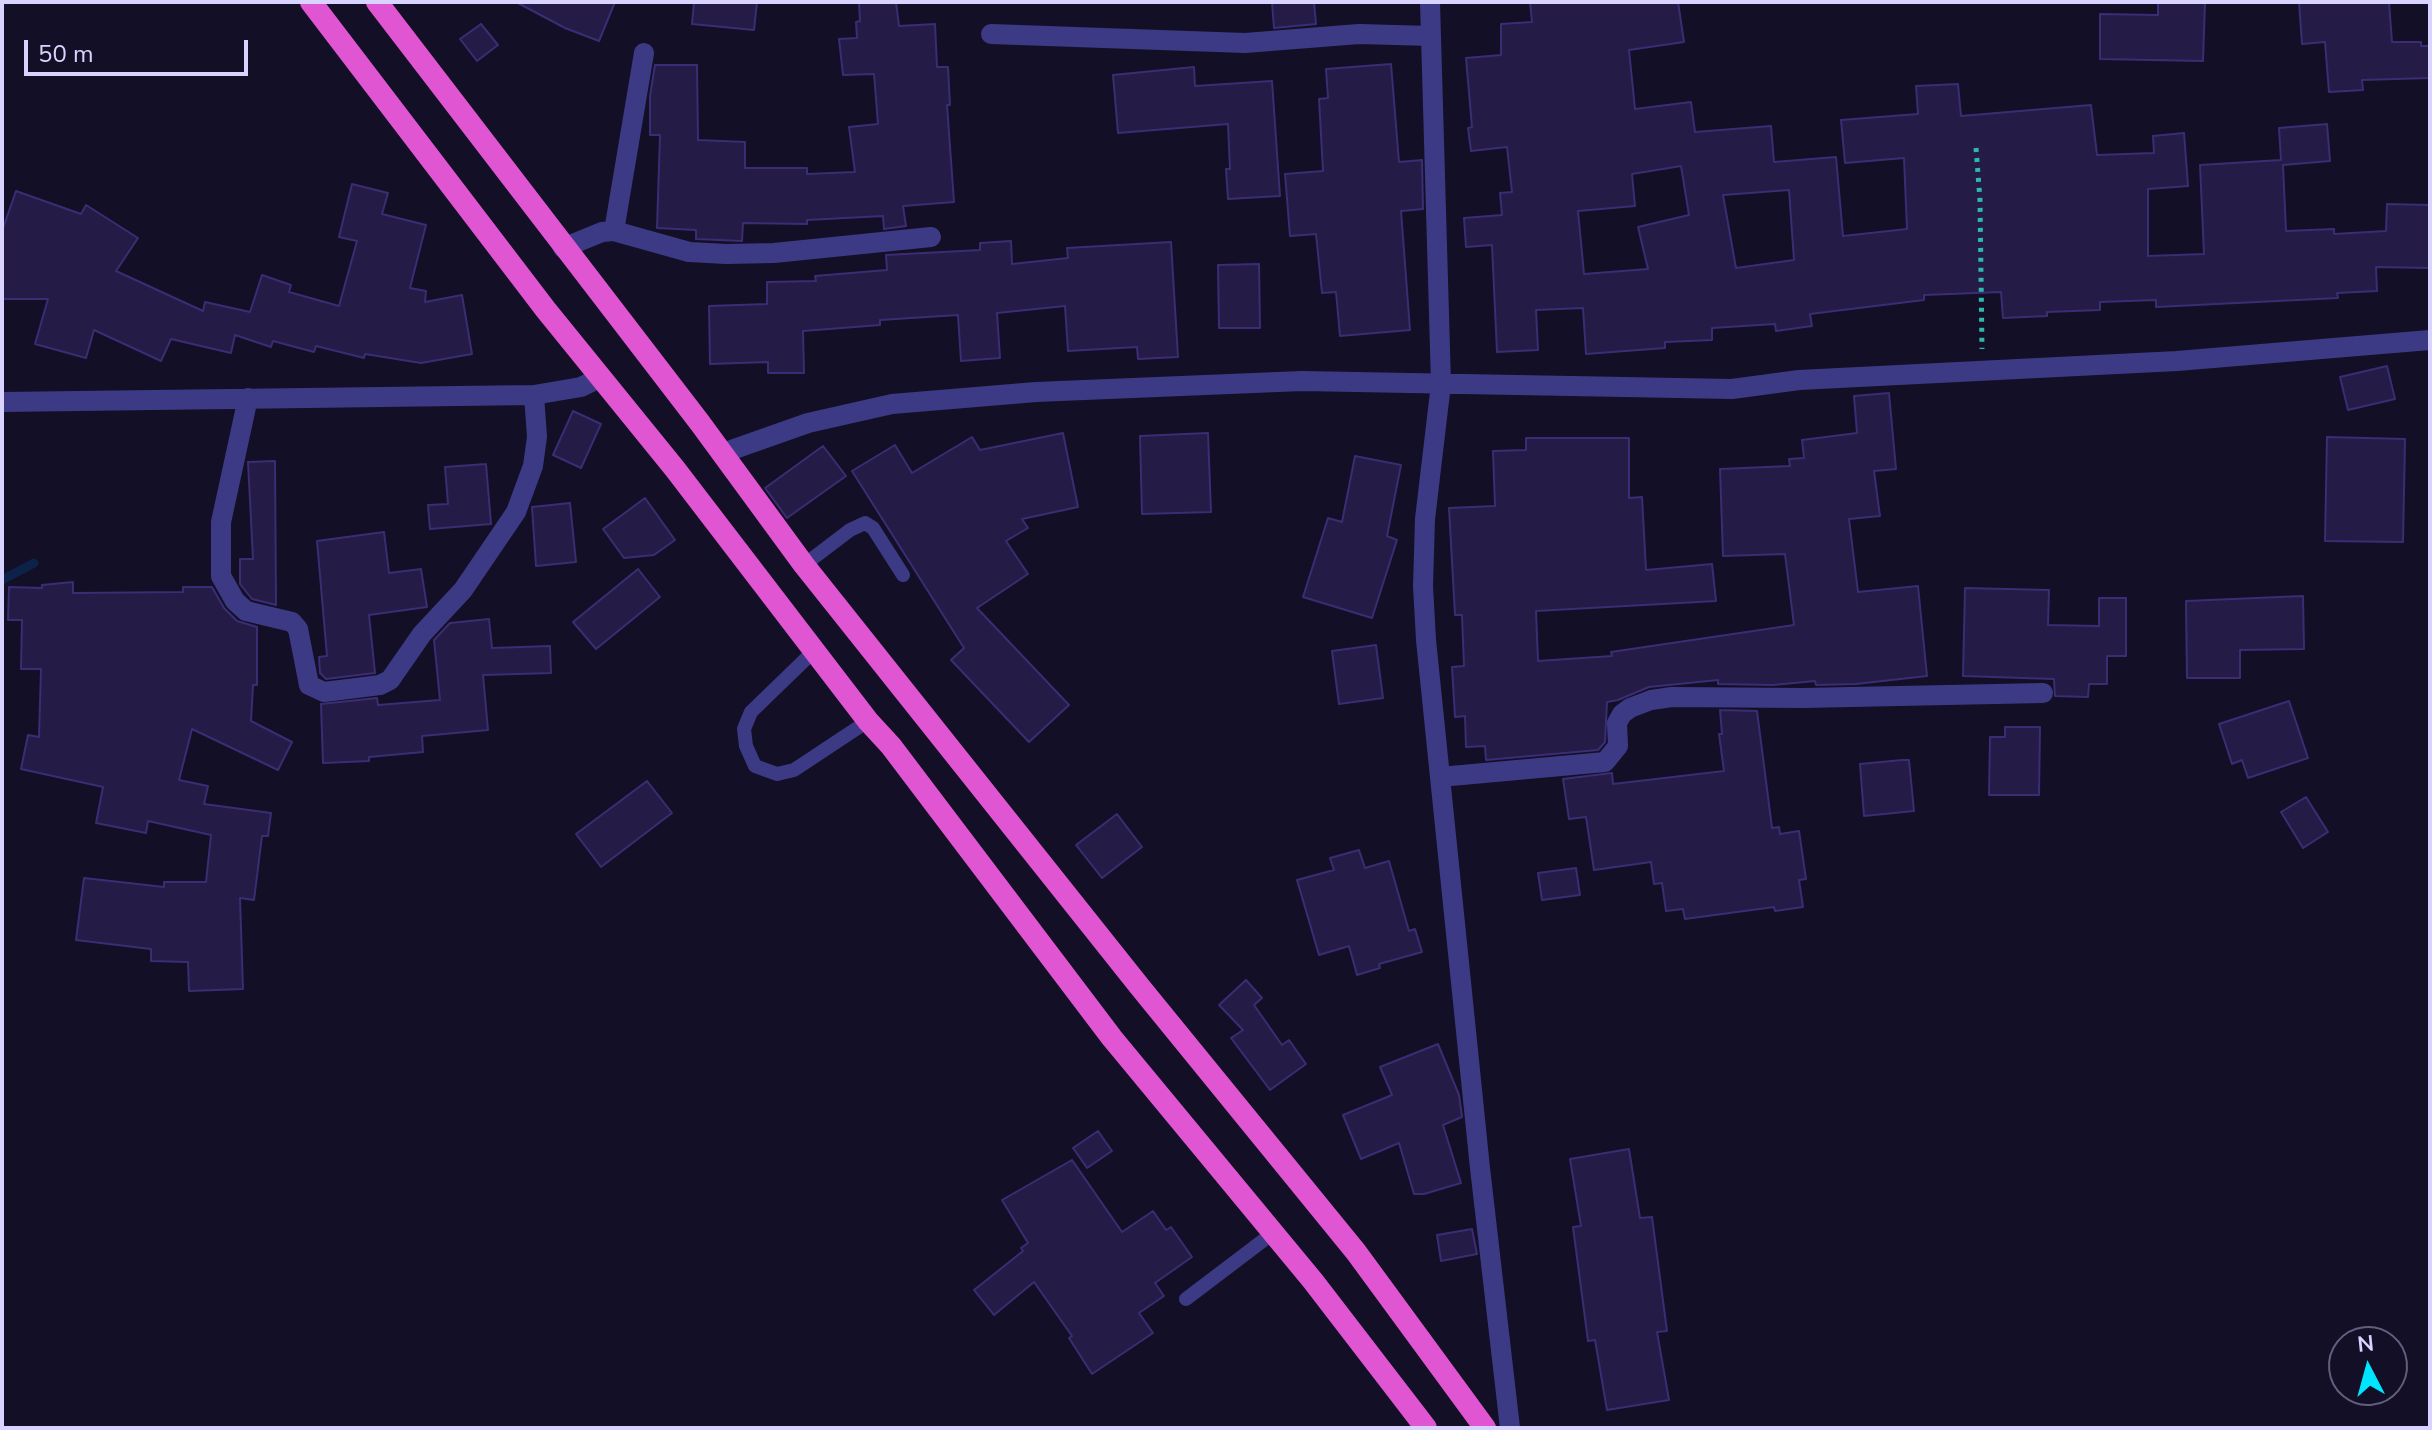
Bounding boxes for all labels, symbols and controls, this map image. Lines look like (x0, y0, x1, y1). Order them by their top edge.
scale bar (28, 24, 252, 74)
text: 50 m (38, 38, 94, 70)
north arrow (2328, 1326, 2408, 1406)
text: N (2356, 1328, 2375, 1360)

